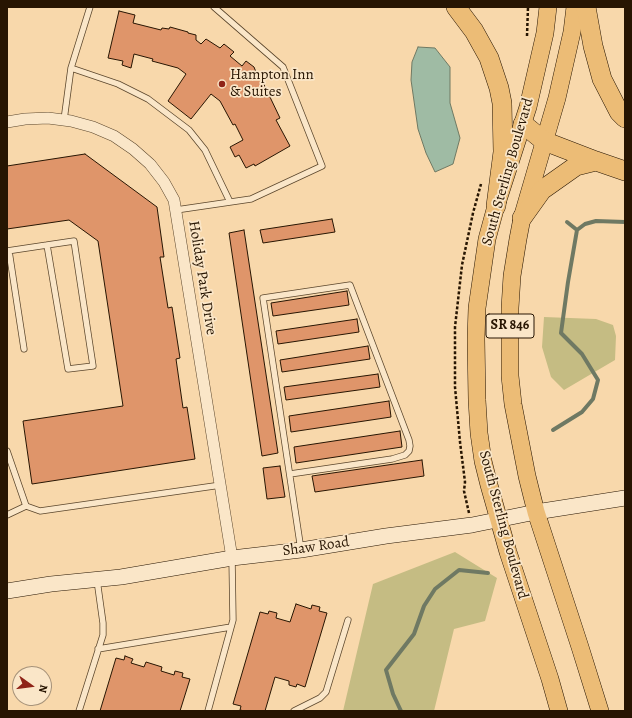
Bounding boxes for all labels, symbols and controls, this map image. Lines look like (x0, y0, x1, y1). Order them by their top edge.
place label: Hampton Inn & Suites (230, 66, 314, 101)
marker: Hampton Inn & Suites (217, 79, 227, 89)
street label: South Sterling Boulevard (478, 96, 538, 248)
street label: Holiday Park Drive (184, 220, 220, 336)
road number: SR 846 (486, 314, 534, 338)
street label: South Sterling Boulevard (475, 449, 531, 601)
street label: Shaw Road (281, 533, 351, 561)
north arrow (12, 666, 52, 706)
text: N (35, 683, 51, 694)

